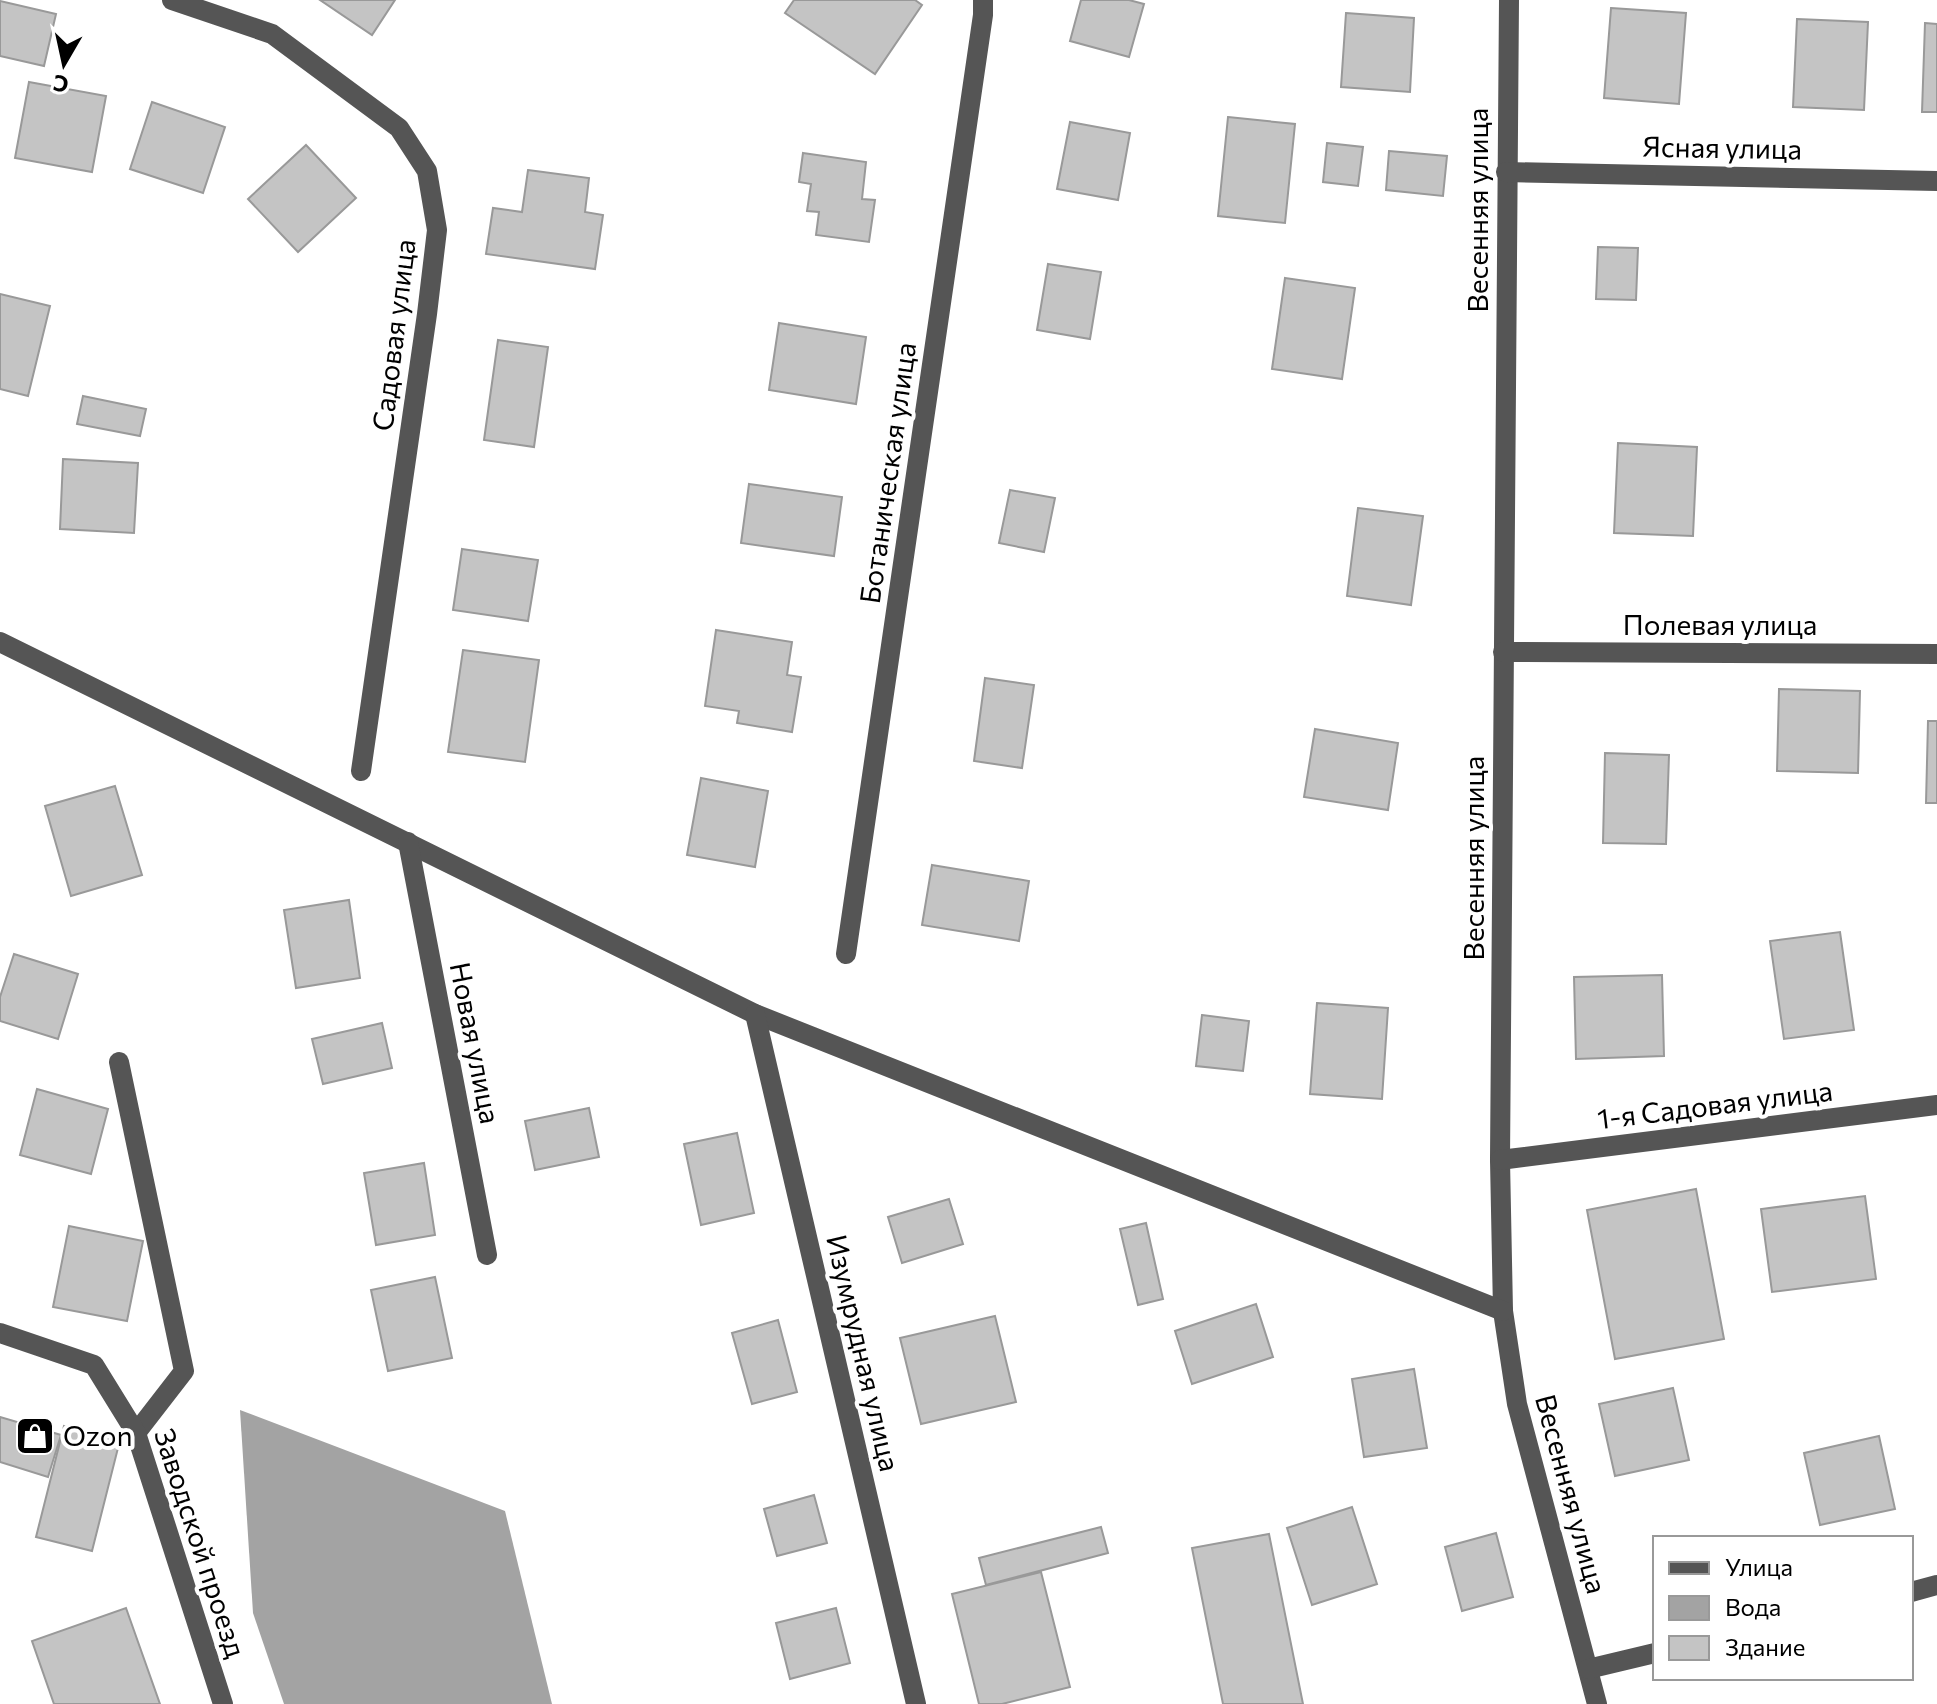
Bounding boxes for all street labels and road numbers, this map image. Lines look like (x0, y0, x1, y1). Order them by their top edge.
street label: Весенняя улица (1460, 108, 1494, 312)
street label: Ясная улица (1642, 129, 1802, 165)
street label: Садовая улица (364, 237, 422, 433)
street label: Ботаническая улица (852, 340, 922, 606)
street label: Полевая улица (1623, 607, 1817, 641)
street label: Весенняя улица (1456, 756, 1490, 960)
street label: Новая улица (444, 959, 508, 1126)
street label: 1-я Садовая улица (1595, 1073, 1834, 1135)
street label: Изумрудная улица (820, 1231, 908, 1474)
street label: Весенняя улица (1529, 1390, 1615, 1597)
street label: Заводской проезд (148, 1424, 254, 1661)

